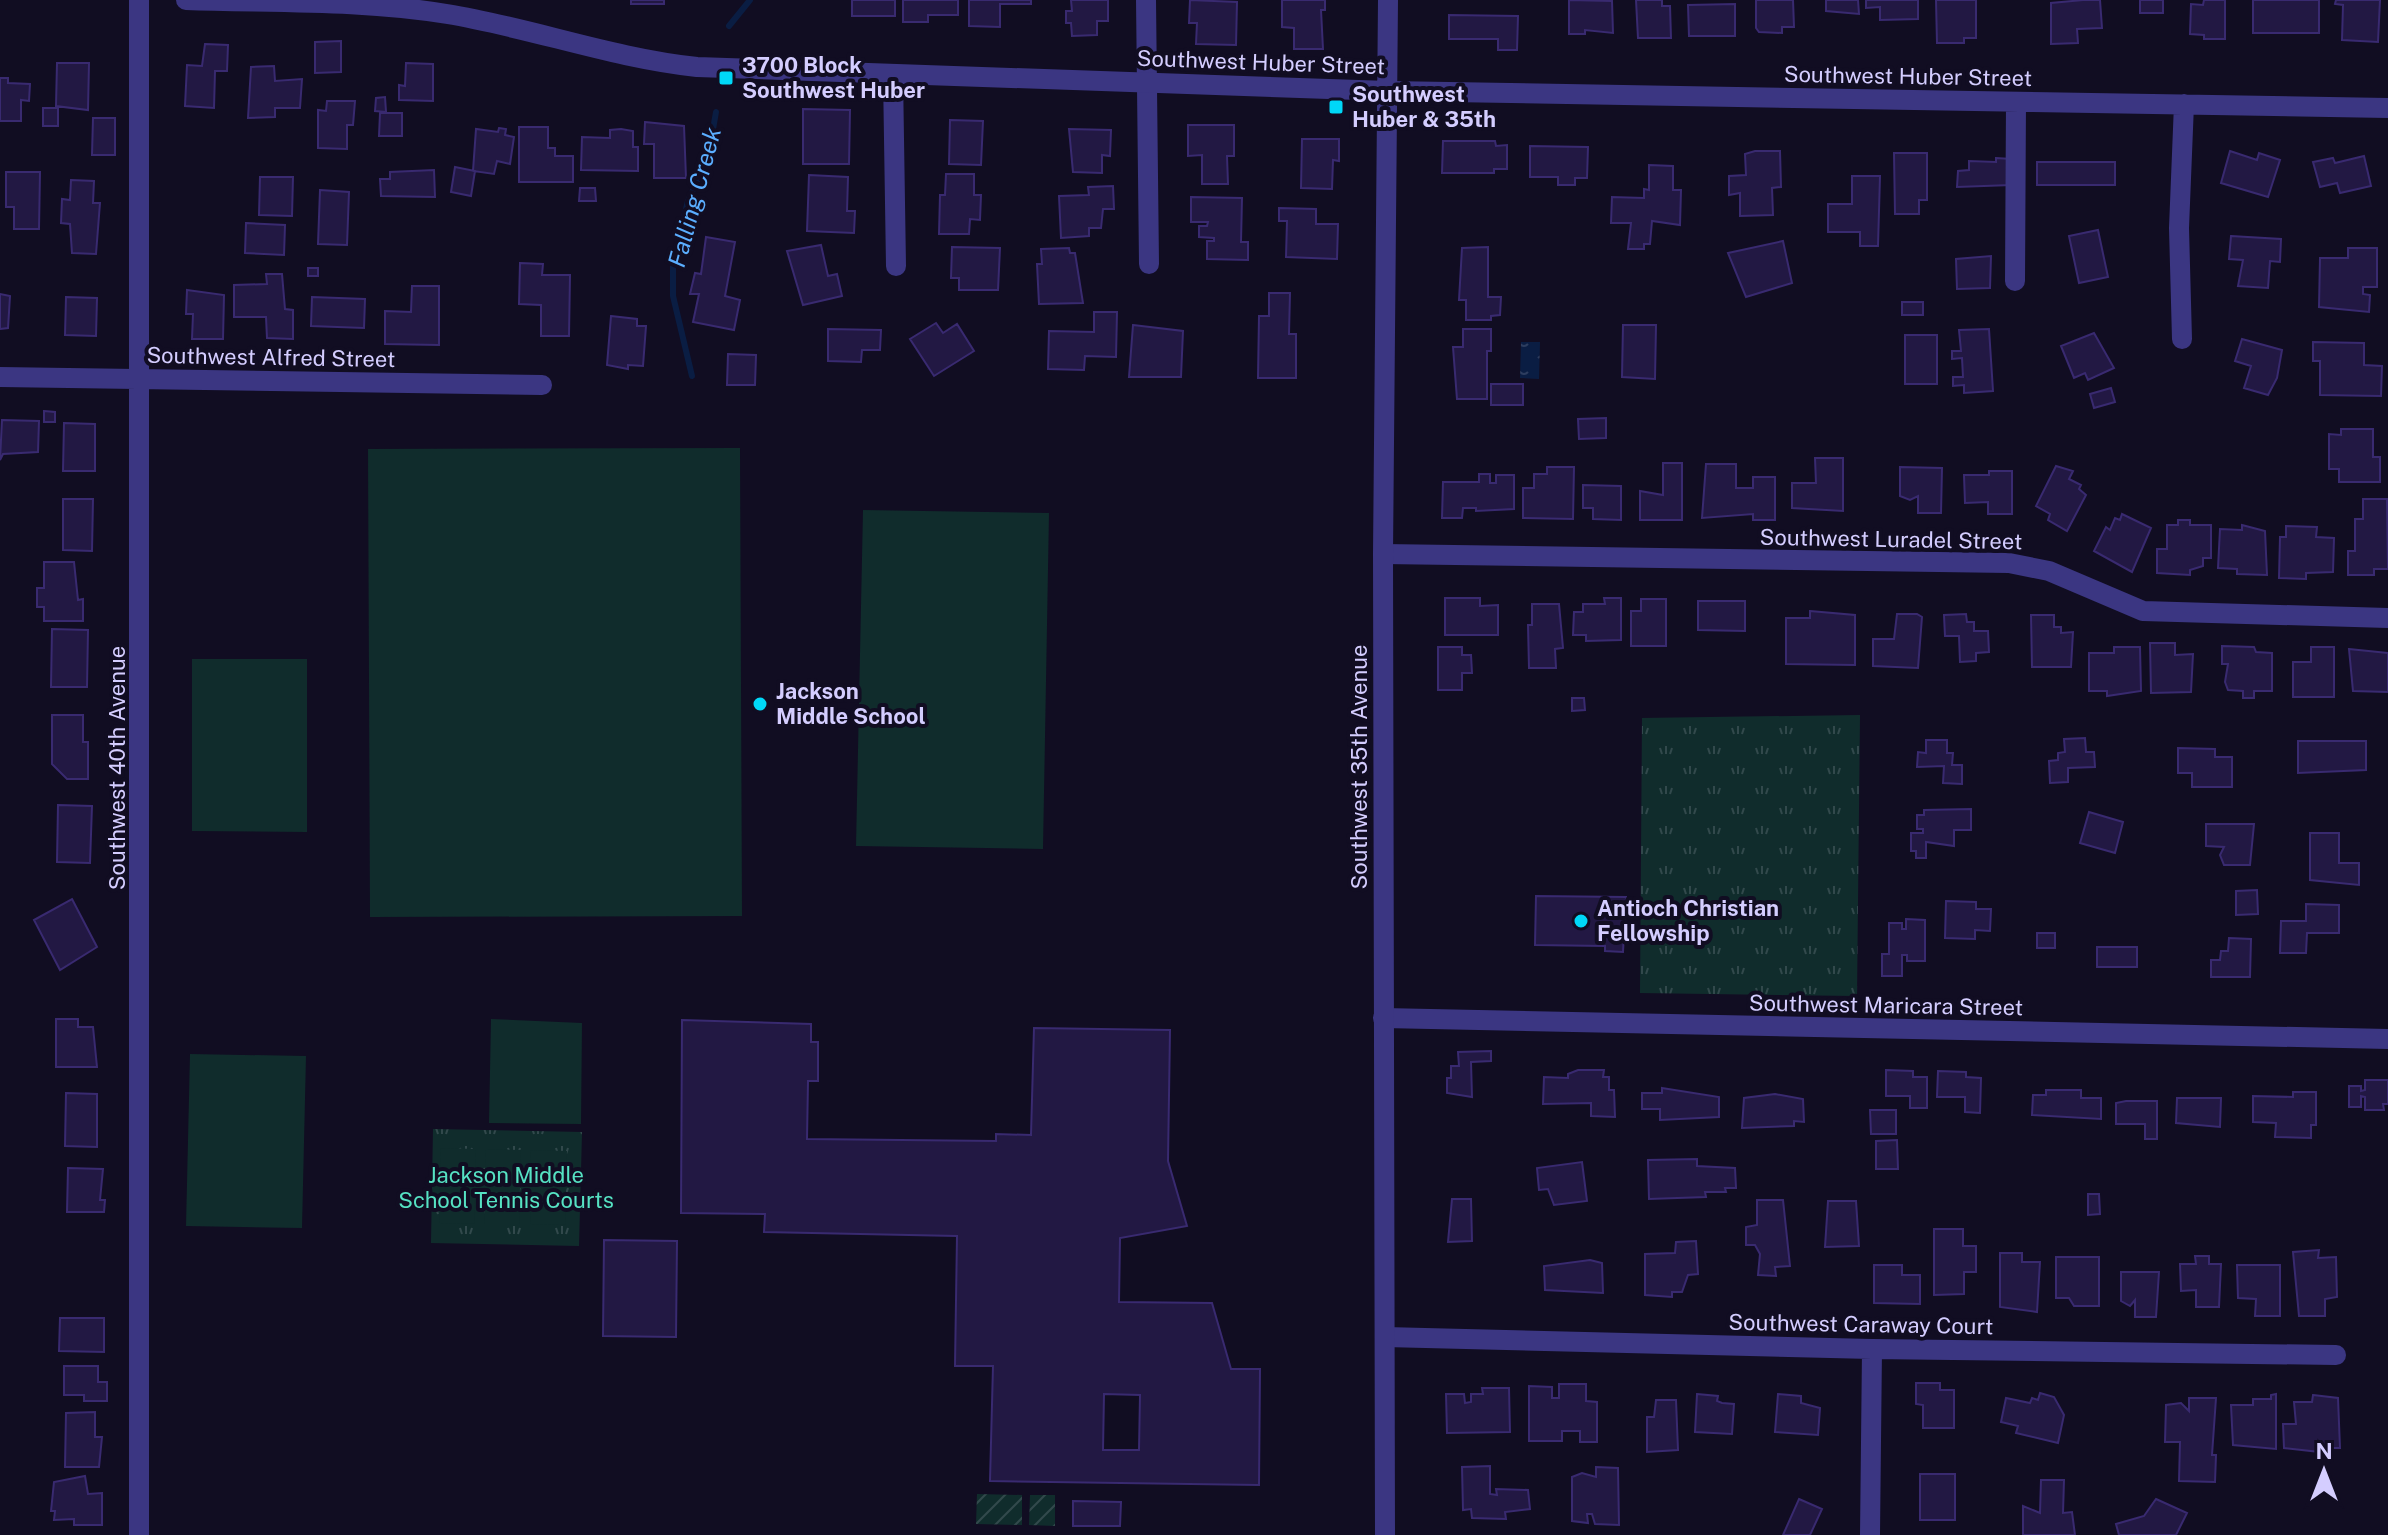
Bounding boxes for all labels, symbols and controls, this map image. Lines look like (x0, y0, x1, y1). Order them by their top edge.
street label: Southwest Huber Street (1136, 45, 1386, 79)
place label: 3700 Block Southwest Huber (742, 52, 925, 103)
street label: Southwest Huber Street (1784, 61, 2032, 91)
marker: 3700 Block Southwest Huber (717, 69, 735, 87)
place label: Southwest Huber & 35th (1352, 81, 1496, 132)
marker: Southwest Huber & 35th (1327, 98, 1345, 116)
water label: Falling Creek (662, 124, 726, 270)
street label: Southwest Alfred Street (146, 342, 396, 372)
street label: Southwest Luradel Street (1759, 524, 2023, 554)
street label: Southwest 35th Avenue (1346, 645, 1372, 890)
street label: Southwest 40th Avenue (104, 646, 130, 890)
place label: Jackson Middle School (776, 678, 926, 729)
marker: Jackson Middle School (751, 695, 769, 713)
place label: Antioch Christian Fellowship (1597, 895, 1779, 946)
marker: Antioch Christian Fellowship (1572, 912, 1590, 930)
street label: Southwest Maricara Street (1749, 990, 2023, 1020)
park label: Jackson Middle School Tennis Courts (398, 1162, 614, 1213)
street label: Southwest Caraway Court (1728, 1309, 1994, 1339)
north arrow (2284, 1431, 2364, 1511)
text: N (2315, 1438, 2333, 1464)

